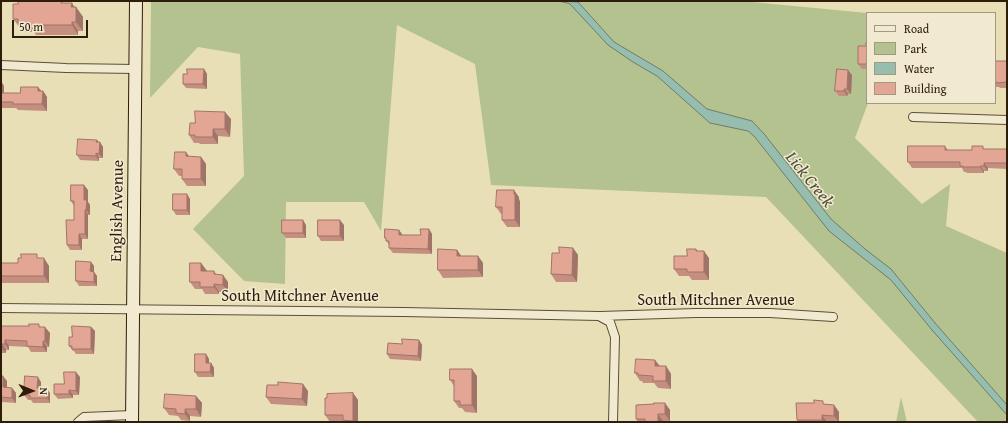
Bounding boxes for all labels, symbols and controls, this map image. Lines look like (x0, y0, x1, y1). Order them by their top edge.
scale bar (14, 12, 90, 38)
legend (866, 12, 996, 104)
text: 50 m (19, 18, 43, 35)
text: Road (904, 20, 929, 37)
text: Park (904, 40, 927, 57)
text: Water (904, 60, 934, 77)
text: Building (904, 80, 947, 97)
water label: Lick Creek (780, 148, 838, 212)
street label: English Avenue (108, 160, 128, 262)
street label: South Mitchner Avenue (221, 287, 379, 307)
street label: South Mitchner Avenue (637, 291, 795, 311)
north arrow (12, 371, 52, 411)
text: N (36, 387, 52, 395)

